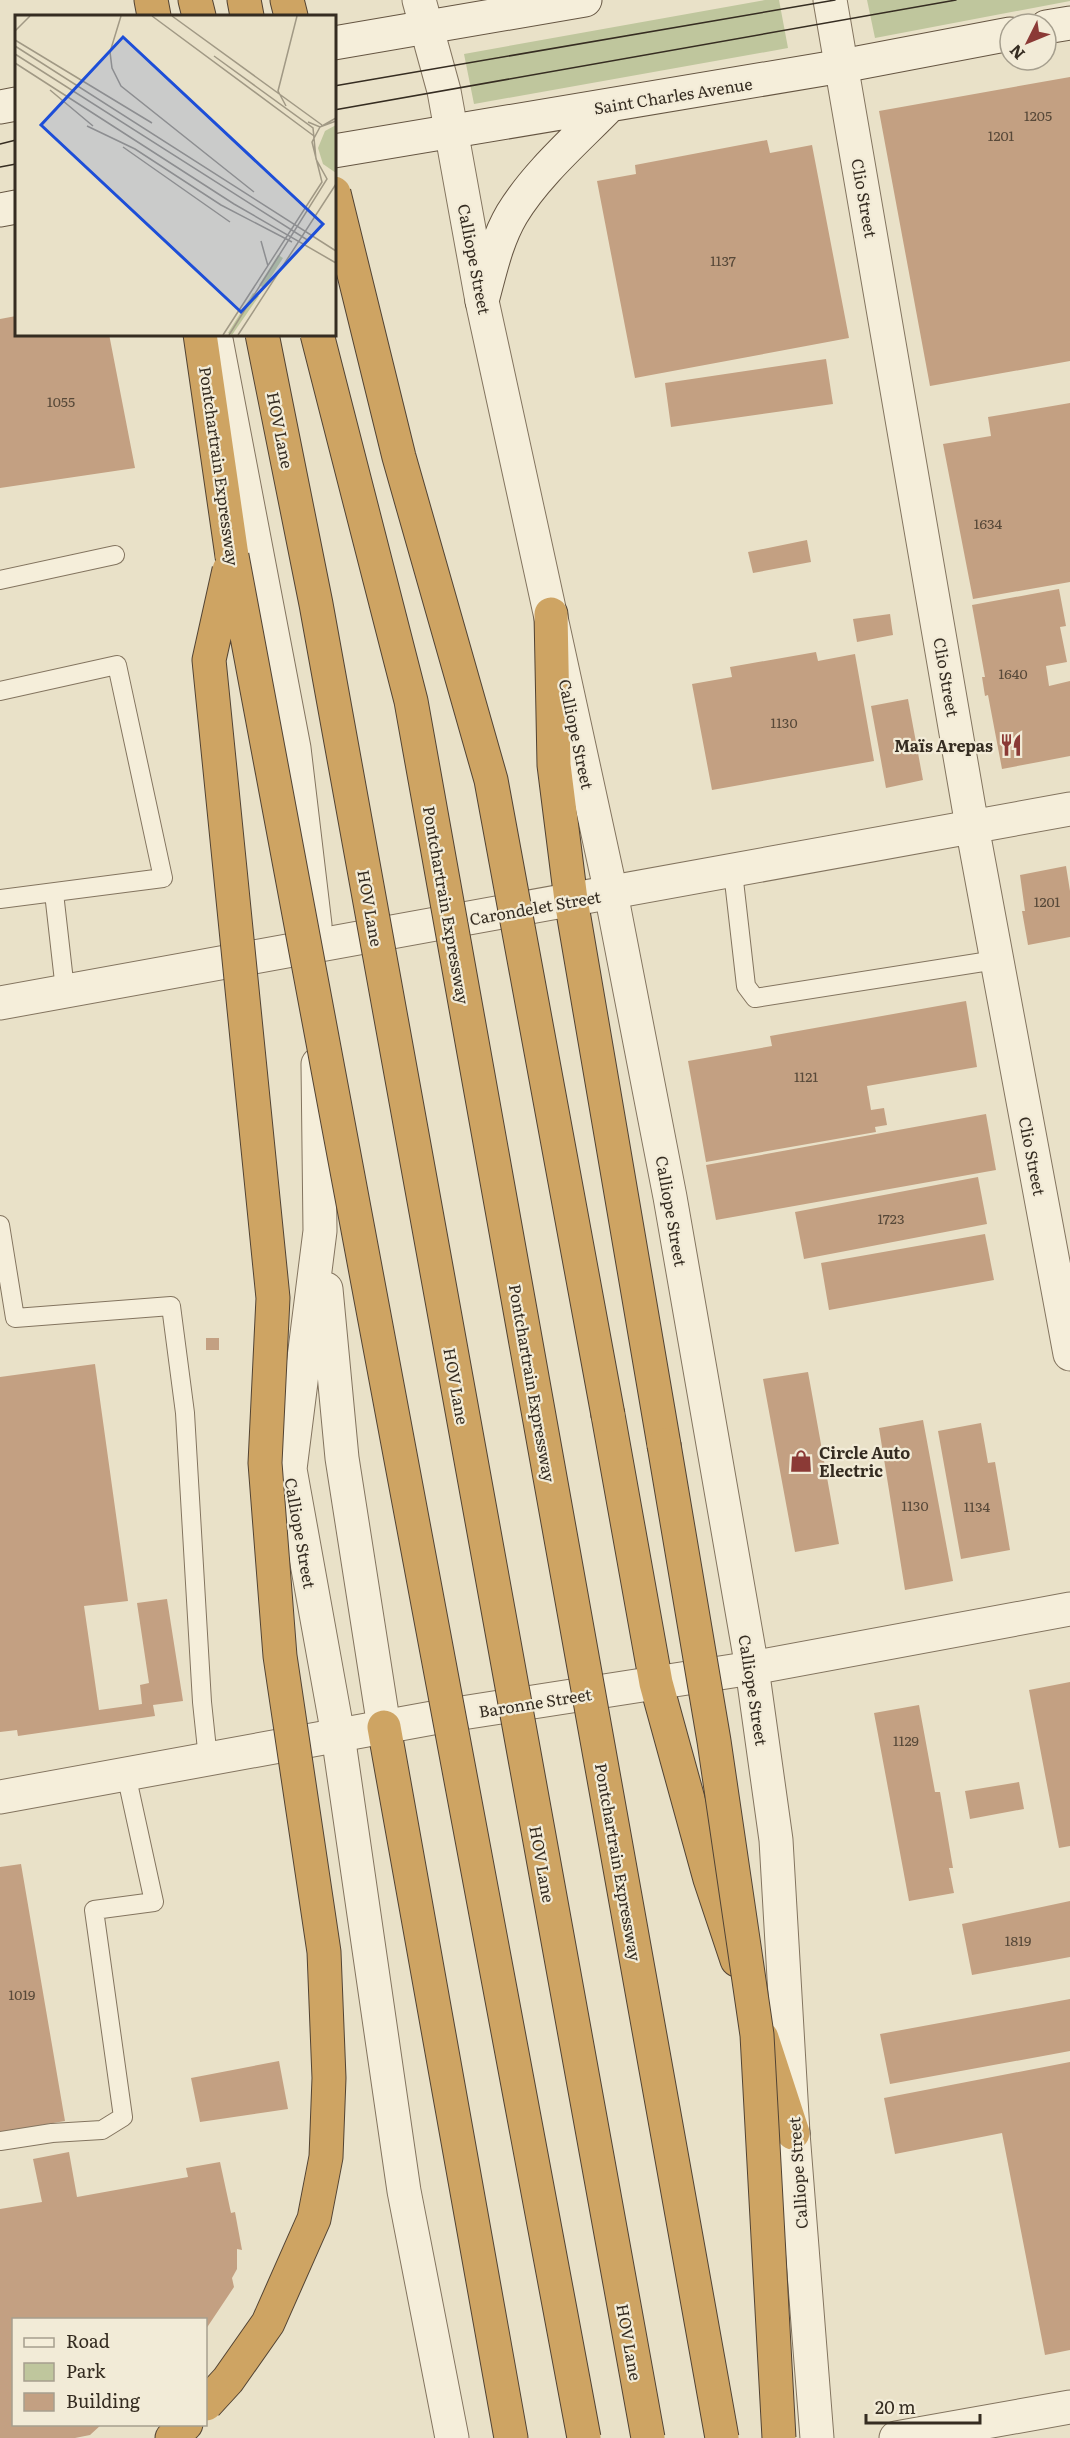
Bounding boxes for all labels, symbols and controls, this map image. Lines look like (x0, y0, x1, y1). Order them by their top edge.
north arrow (998, 12, 1058, 72)
inset map (15, 15, 336, 336)
text: N (1003, 40, 1030, 66)
street label: Saint Charles Avenue (592, 71, 754, 119)
house number: 1205 (1024, 105, 1052, 125)
house number: 1201 (988, 125, 1015, 145)
street label: Clio Street (846, 156, 884, 240)
street label: Calliope Street (453, 202, 498, 317)
house number: 1137 (710, 250, 736, 270)
street label: Pontchartrain Expressway (194, 365, 246, 568)
street label: HOV Lane (262, 390, 300, 470)
house number: 1055 (47, 391, 75, 411)
house number: 1634 (974, 513, 1003, 533)
street label: Clio Street (928, 635, 966, 719)
house number: 1640 (998, 663, 1028, 683)
street label: Calliope Street (554, 677, 600, 792)
house number: 1130 (770, 712, 798, 732)
restaurant icon: Maïs Arepas (998, 732, 1024, 758)
place label: Maïs Arepas (894, 733, 993, 757)
street label: Pontchartrain Expressway (418, 804, 476, 1007)
street label: HOV Lane (352, 868, 390, 948)
street label: Carondelet Street (467, 884, 603, 930)
house number: 1201 (1034, 891, 1061, 911)
house number: 1121 (794, 1066, 818, 1086)
street label: Clio Street (1014, 1114, 1053, 1198)
street label: Calliope Street (650, 1154, 694, 1269)
house number: 1723 (877, 1208, 905, 1228)
street label: Pontchartrain Expressway (504, 1282, 562, 1485)
street label: HOV Lane (438, 1346, 476, 1426)
place label: Circle Auto Electric (819, 1440, 910, 1482)
shop icon: Circle Auto Electric (788, 1448, 814, 1474)
street label: Calliope Street (279, 1476, 323, 1591)
house number: 1130 (901, 1495, 929, 1515)
house number: 1134 (964, 1496, 991, 1516)
street label: Calliope Street (733, 1633, 775, 1748)
street label: Baronne Street (477, 1681, 594, 1723)
house number: 1129 (893, 1730, 919, 1750)
street label: Pontchartrain Expressway (590, 1761, 648, 1964)
street label: HOV Lane (524, 1824, 562, 1904)
house number: 1819 (1005, 1930, 1031, 1950)
house number: 1019 (9, 1984, 35, 2004)
street label: Calliope Street (781, 2116, 813, 2230)
street label: HOV Lane (611, 2302, 649, 2382)
legend (12, 2318, 207, 2426)
text: Road (66, 2327, 110, 2354)
text: Park (66, 2357, 107, 2384)
text: Building (66, 2387, 141, 2414)
scale bar (866, 2387, 980, 2425)
text: 20 m (875, 2393, 916, 2420)

